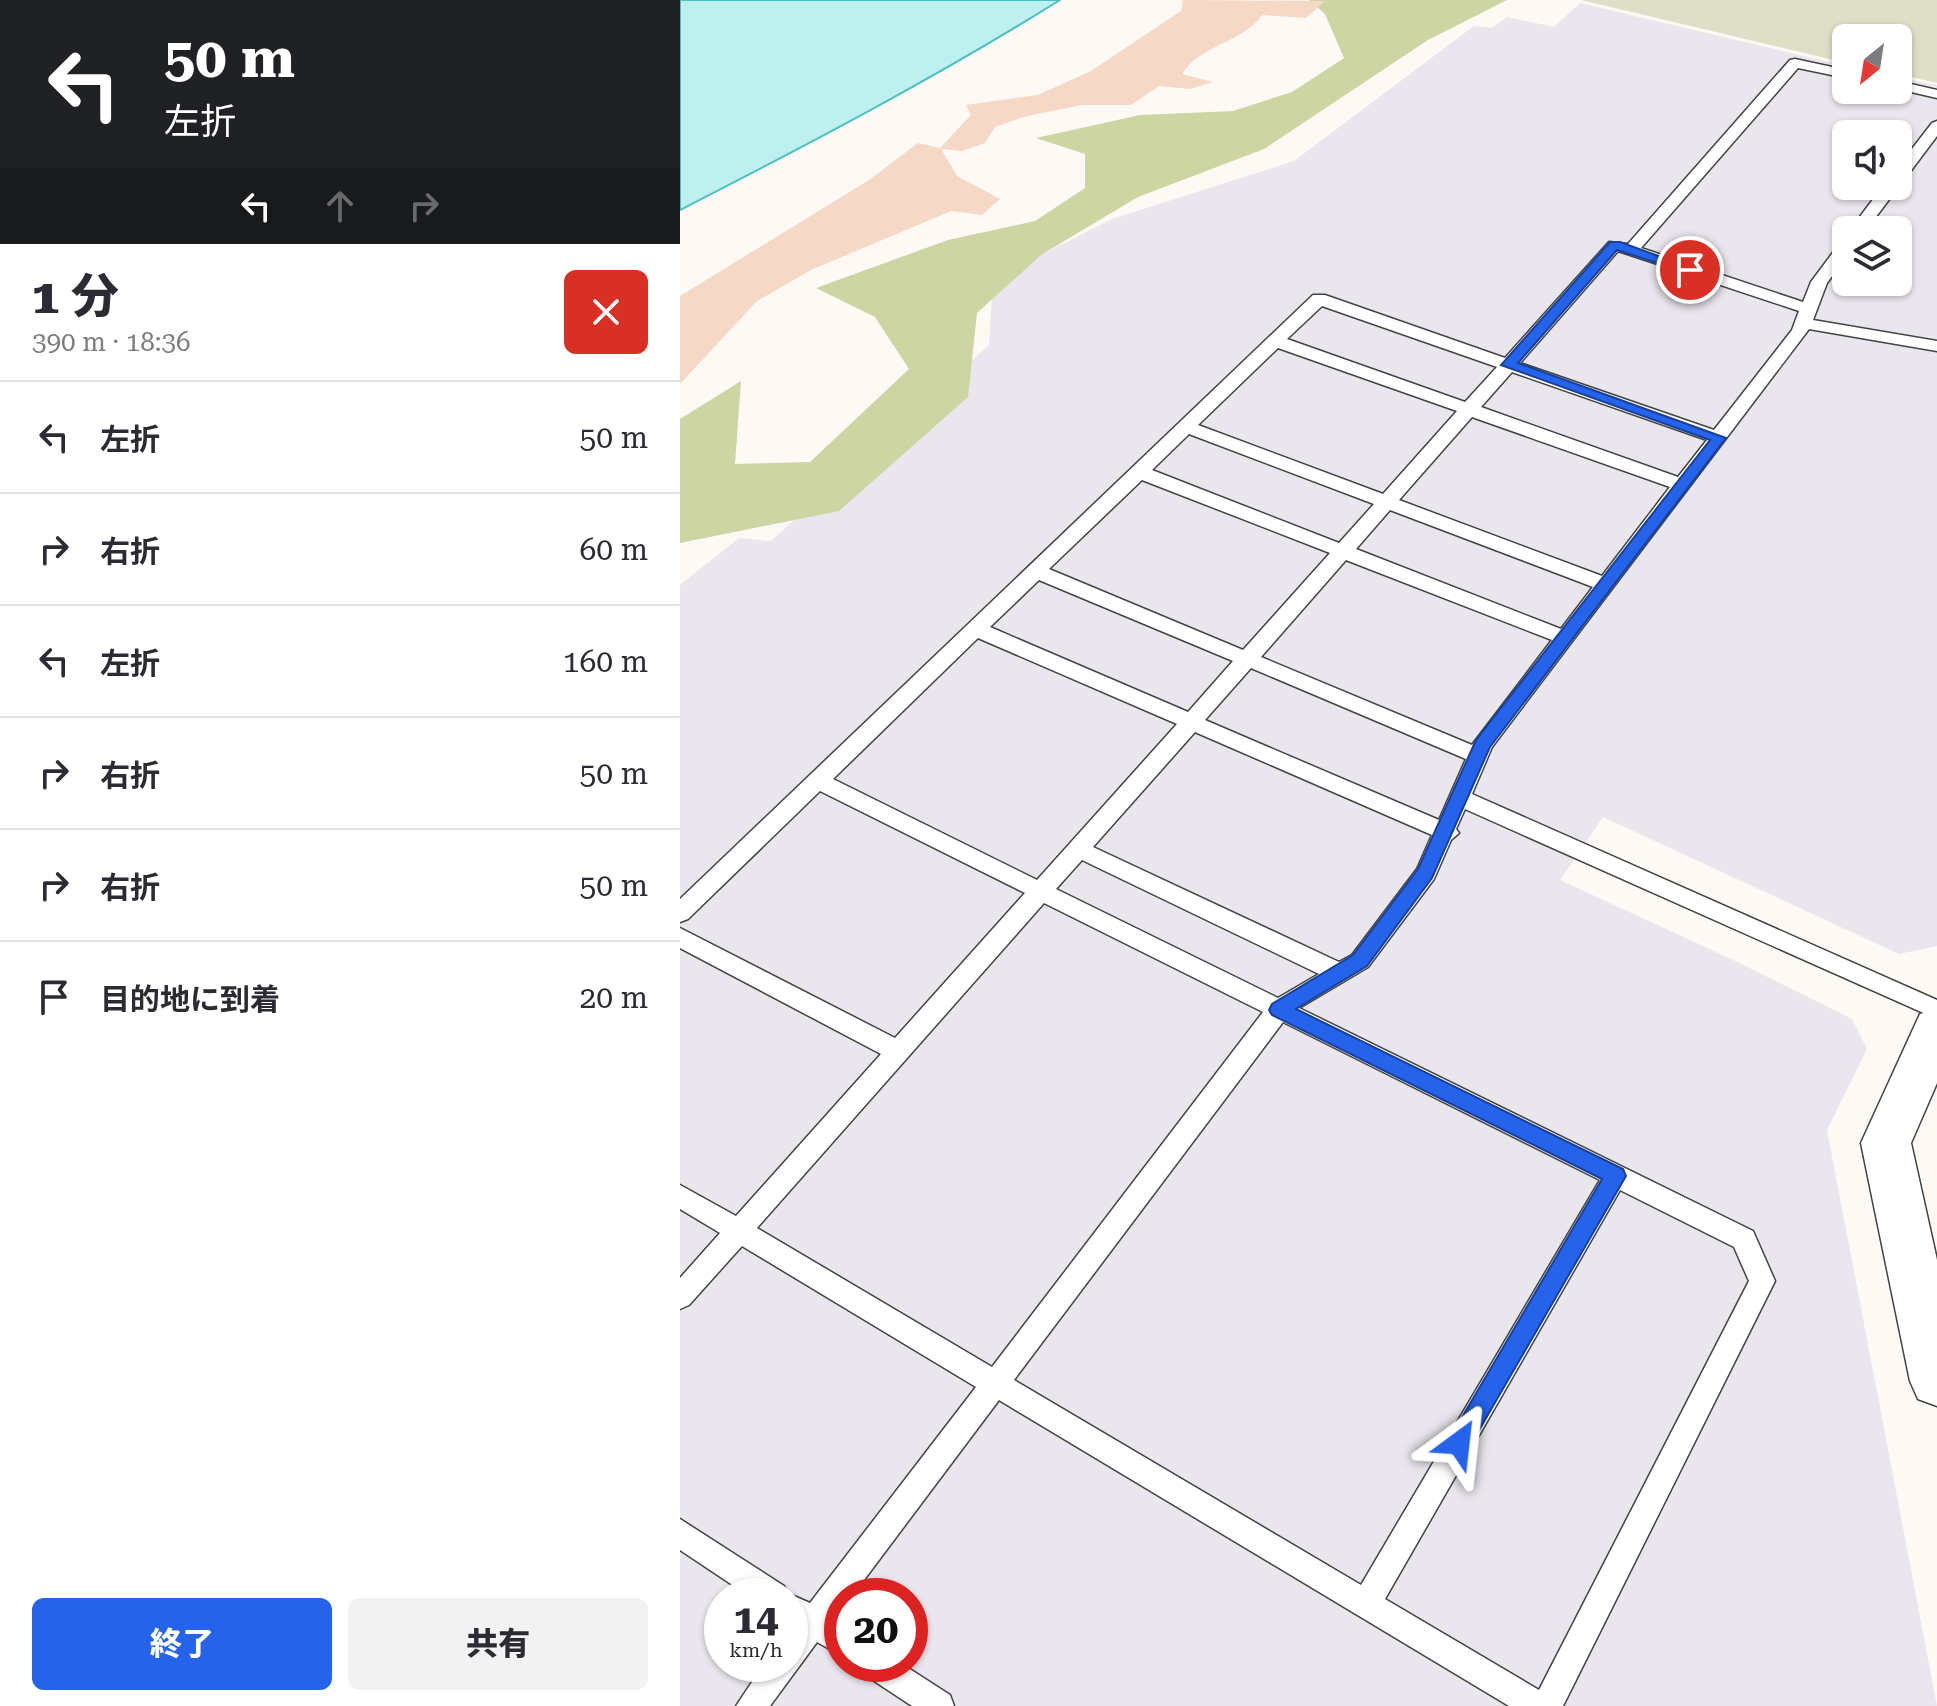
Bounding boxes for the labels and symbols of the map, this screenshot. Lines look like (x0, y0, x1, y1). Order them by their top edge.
north arrow (1832, 24, 1912, 104)
pin (1656, 236, 1724, 304)
position arrow (1417, 1401, 1501, 1485)
speed limit sign: 20 (824, 1578, 928, 1682)

